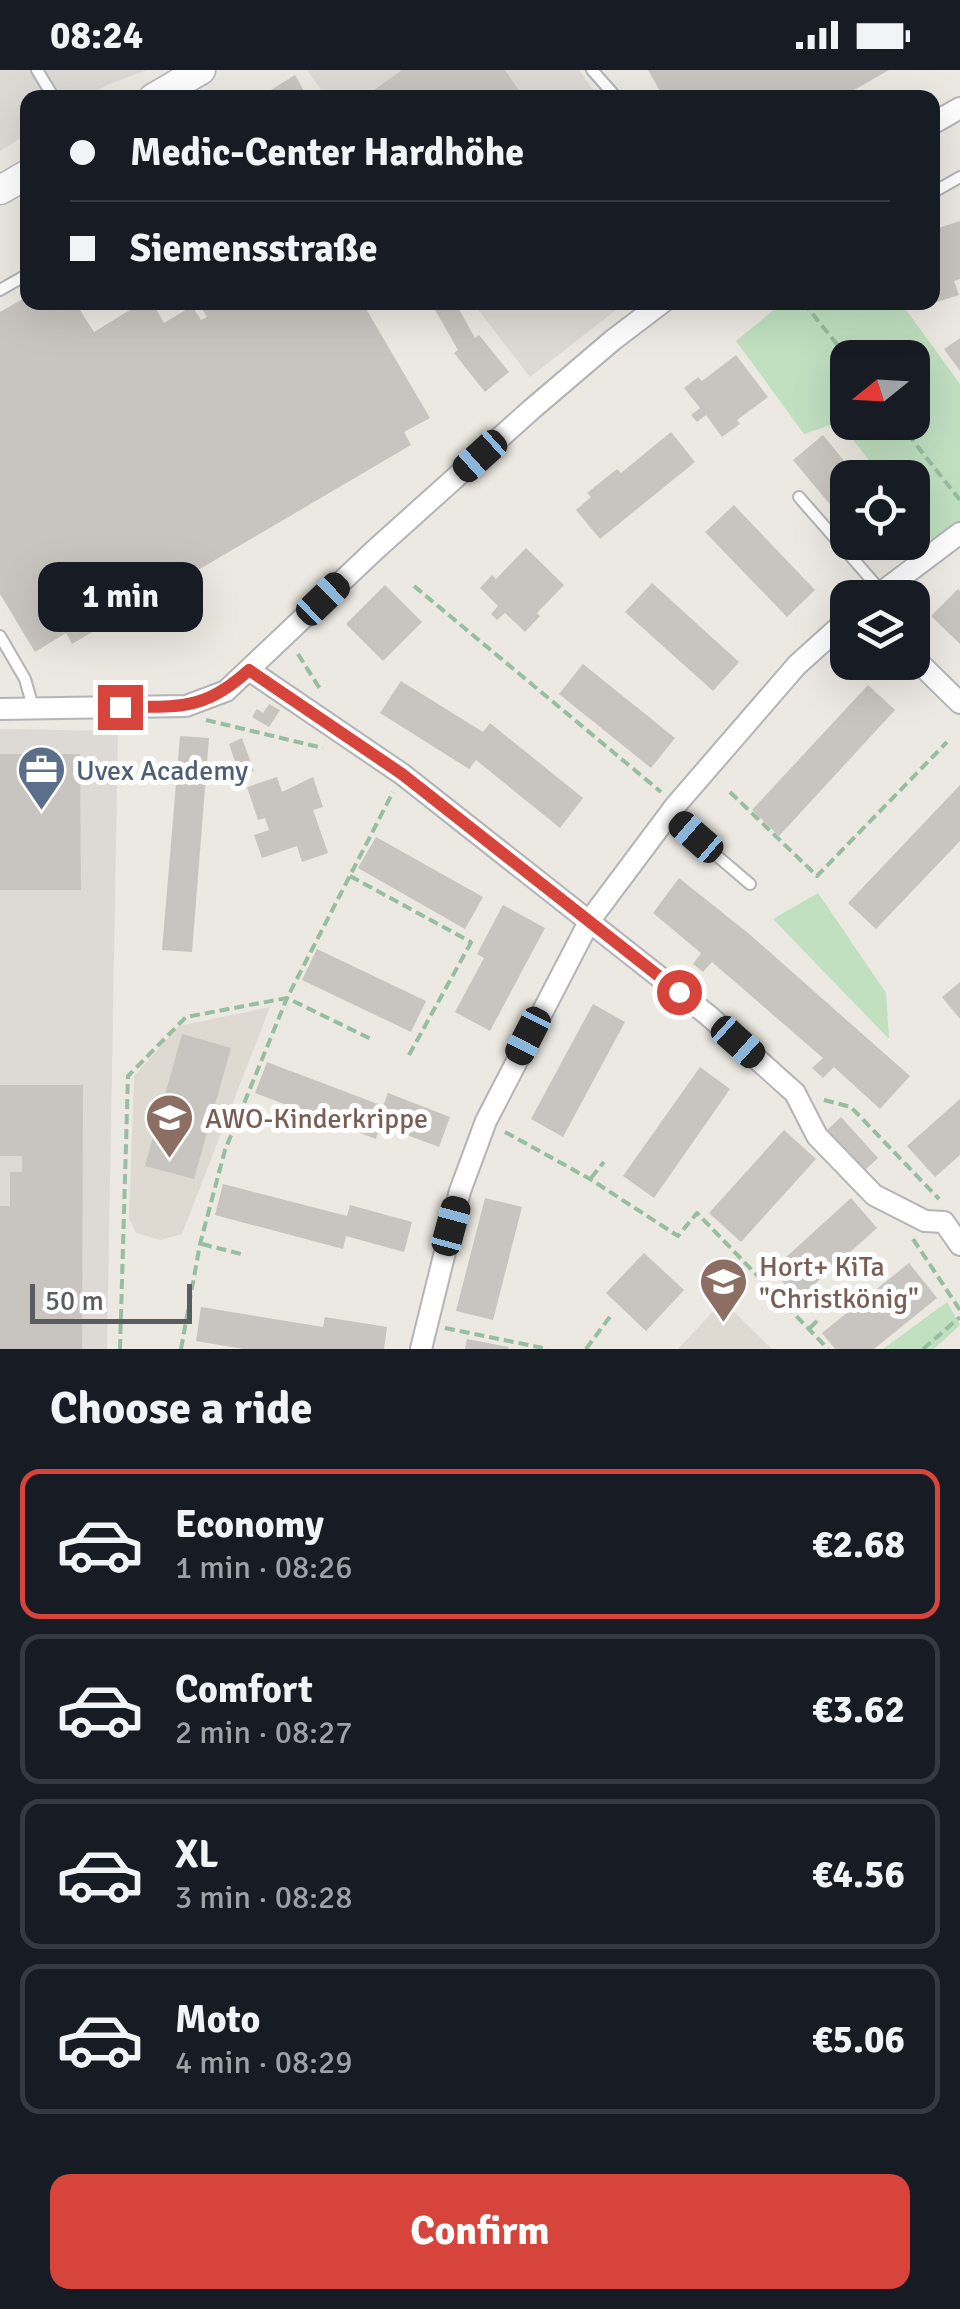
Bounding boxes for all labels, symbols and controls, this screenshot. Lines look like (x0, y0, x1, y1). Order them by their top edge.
text: 08:24 (50, 12, 143, 59)
text: Medic-Center Hardhöhe (130, 129, 524, 176)
text: Siemensstraße (130, 225, 378, 272)
north arrow (830, 340, 930, 440)
map controls (830, 340, 930, 680)
car (448, 425, 512, 487)
button: locate (830, 460, 930, 560)
callout: 1 min (38, 562, 202, 632)
car (291, 567, 355, 631)
text: 1 min (82, 577, 159, 616)
button: layers (830, 580, 930, 680)
route end (98, 685, 143, 730)
office icon: Uvex Academy (15, 744, 67, 812)
place label: Uvex Academy (76, 754, 248, 788)
car (664, 806, 728, 868)
route start (657, 970, 702, 1015)
car (501, 1002, 555, 1070)
car (706, 1011, 770, 1073)
school or university icon: AWO-Kinderkrippe (144, 1092, 196, 1160)
place label: AWO-Kinderkrippe (205, 1102, 428, 1136)
car (429, 1193, 473, 1259)
place label: Hort+ KiTa "Christkönig" (759, 1250, 919, 1316)
school or university icon: Hort+ KiTa "Christkönig" (698, 1256, 750, 1324)
scale bar (30, 1279, 192, 1324)
text: 50 m (45, 1284, 104, 1318)
text: Choose a ride (50, 1381, 313, 1436)
icon: car (55, 1499, 145, 1589)
text: Economy (175, 1501, 324, 1548)
text: €2.68 (812, 1521, 905, 1568)
text: 1 min · 08:26 (175, 1548, 353, 1587)
icon: car (55, 1664, 145, 1754)
text: Comfort (175, 1666, 313, 1713)
text: €3.62 (812, 1686, 905, 1733)
text: 2 min · 08:27 (175, 1713, 353, 1752)
icon: car (55, 1829, 145, 1919)
text: XL (175, 1831, 218, 1878)
text: €4.56 (812, 1851, 905, 1898)
text: 3 min · 08:28 (175, 1878, 353, 1917)
icon: car (55, 1994, 145, 2084)
text: Moto (175, 1996, 260, 2043)
text: €5.06 (812, 2016, 905, 2063)
text: 4 min · 08:29 (175, 2043, 353, 2082)
button: Confirm (50, 2174, 910, 2289)

